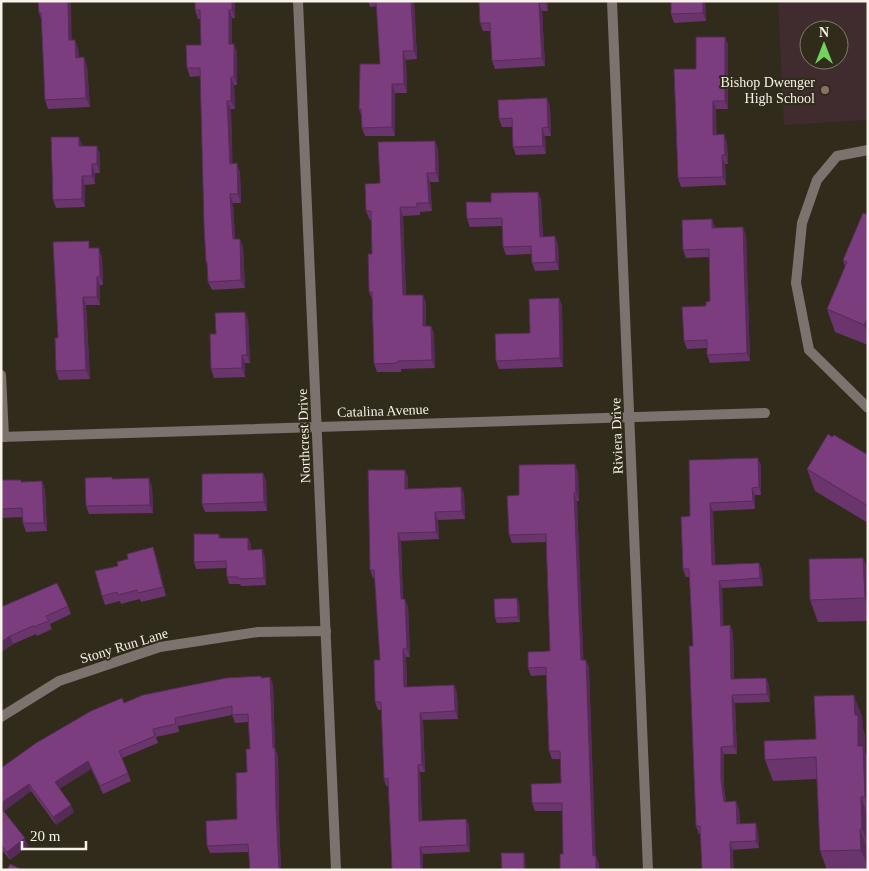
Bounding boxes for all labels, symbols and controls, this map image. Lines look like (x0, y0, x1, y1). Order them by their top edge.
north arrow (799, 20, 849, 70)
text: N (819, 25, 829, 40)
place label: Bishop Dwenger High School (721, 75, 815, 106)
marker: Bishop Dwenger High School (819, 84, 831, 96)
street label: Northcrest Drive (295, 389, 313, 483)
street label: Riviera Drive (608, 397, 626, 475)
street label: Catalina Avenue (337, 402, 429, 420)
street label: Stony Run Lane (78, 626, 170, 666)
scale bar (22, 818, 86, 850)
text: 20 m (30, 828, 61, 844)

